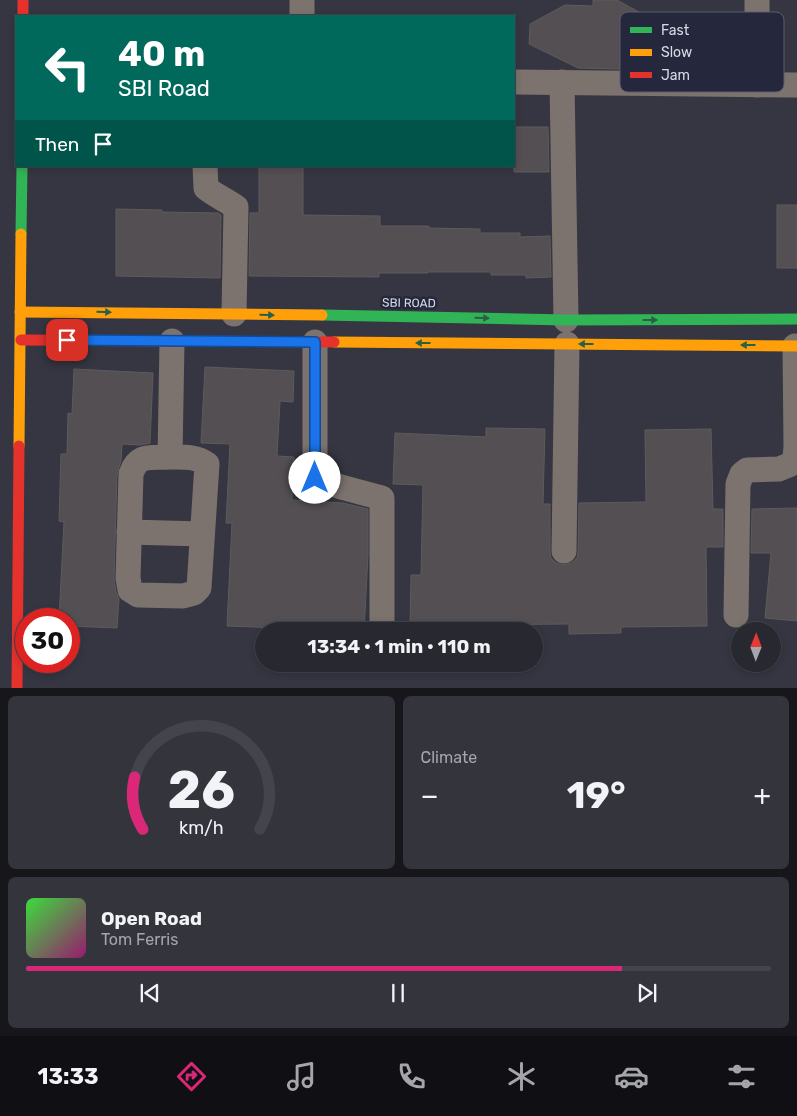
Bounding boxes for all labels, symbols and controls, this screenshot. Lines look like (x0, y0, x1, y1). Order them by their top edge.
legend (620, 12, 784, 92)
text: Fast (661, 22, 690, 39)
text: 40 m (118, 33, 205, 75)
icon: left (35, 35, 100, 100)
text: Slow (661, 44, 692, 61)
text: Jam (661, 67, 690, 84)
text: SBI Road (118, 75, 210, 102)
icon: arrive (89, 130, 117, 158)
text: Then (35, 133, 79, 156)
street label: SBI ROAD (382, 296, 436, 310)
one-way arrow (96, 308, 112, 316)
one-way arrow (259, 311, 275, 319)
one-way arrow (474, 314, 490, 322)
one-way arrow (642, 316, 658, 324)
pin (46, 319, 88, 361)
icon: arrive (53, 326, 81, 354)
one-way arrow (415, 339, 431, 347)
one-way arrow (578, 340, 594, 348)
one-way arrow (740, 341, 756, 349)
position arrow (288, 451, 340, 503)
speed limit sign: 30 (15, 608, 80, 673)
north arrow (731, 622, 781, 672)
map controls (731, 622, 781, 672)
text: 13:34 · 1 min · 110 m (307, 635, 491, 658)
text: Climate (421, 748, 477, 767)
text: 26 (167, 759, 235, 821)
text: 19° (567, 772, 626, 818)
text: − (421, 779, 439, 812)
text: + (754, 779, 771, 812)
text: km/h (179, 817, 224, 838)
text: Open Road (101, 907, 202, 930)
text: Tom Ferris (101, 930, 178, 949)
icon: previous (136, 979, 164, 1007)
icon: pause (384, 979, 412, 1007)
icon: next (633, 979, 661, 1007)
icon: directions (174, 1059, 209, 1094)
icon: music (284, 1059, 319, 1094)
icon: phone (394, 1059, 429, 1094)
icon: climate (504, 1059, 539, 1094)
icon: car (614, 1059, 649, 1094)
icon: filters (724, 1059, 759, 1094)
text: 13:33 (38, 1063, 98, 1090)

